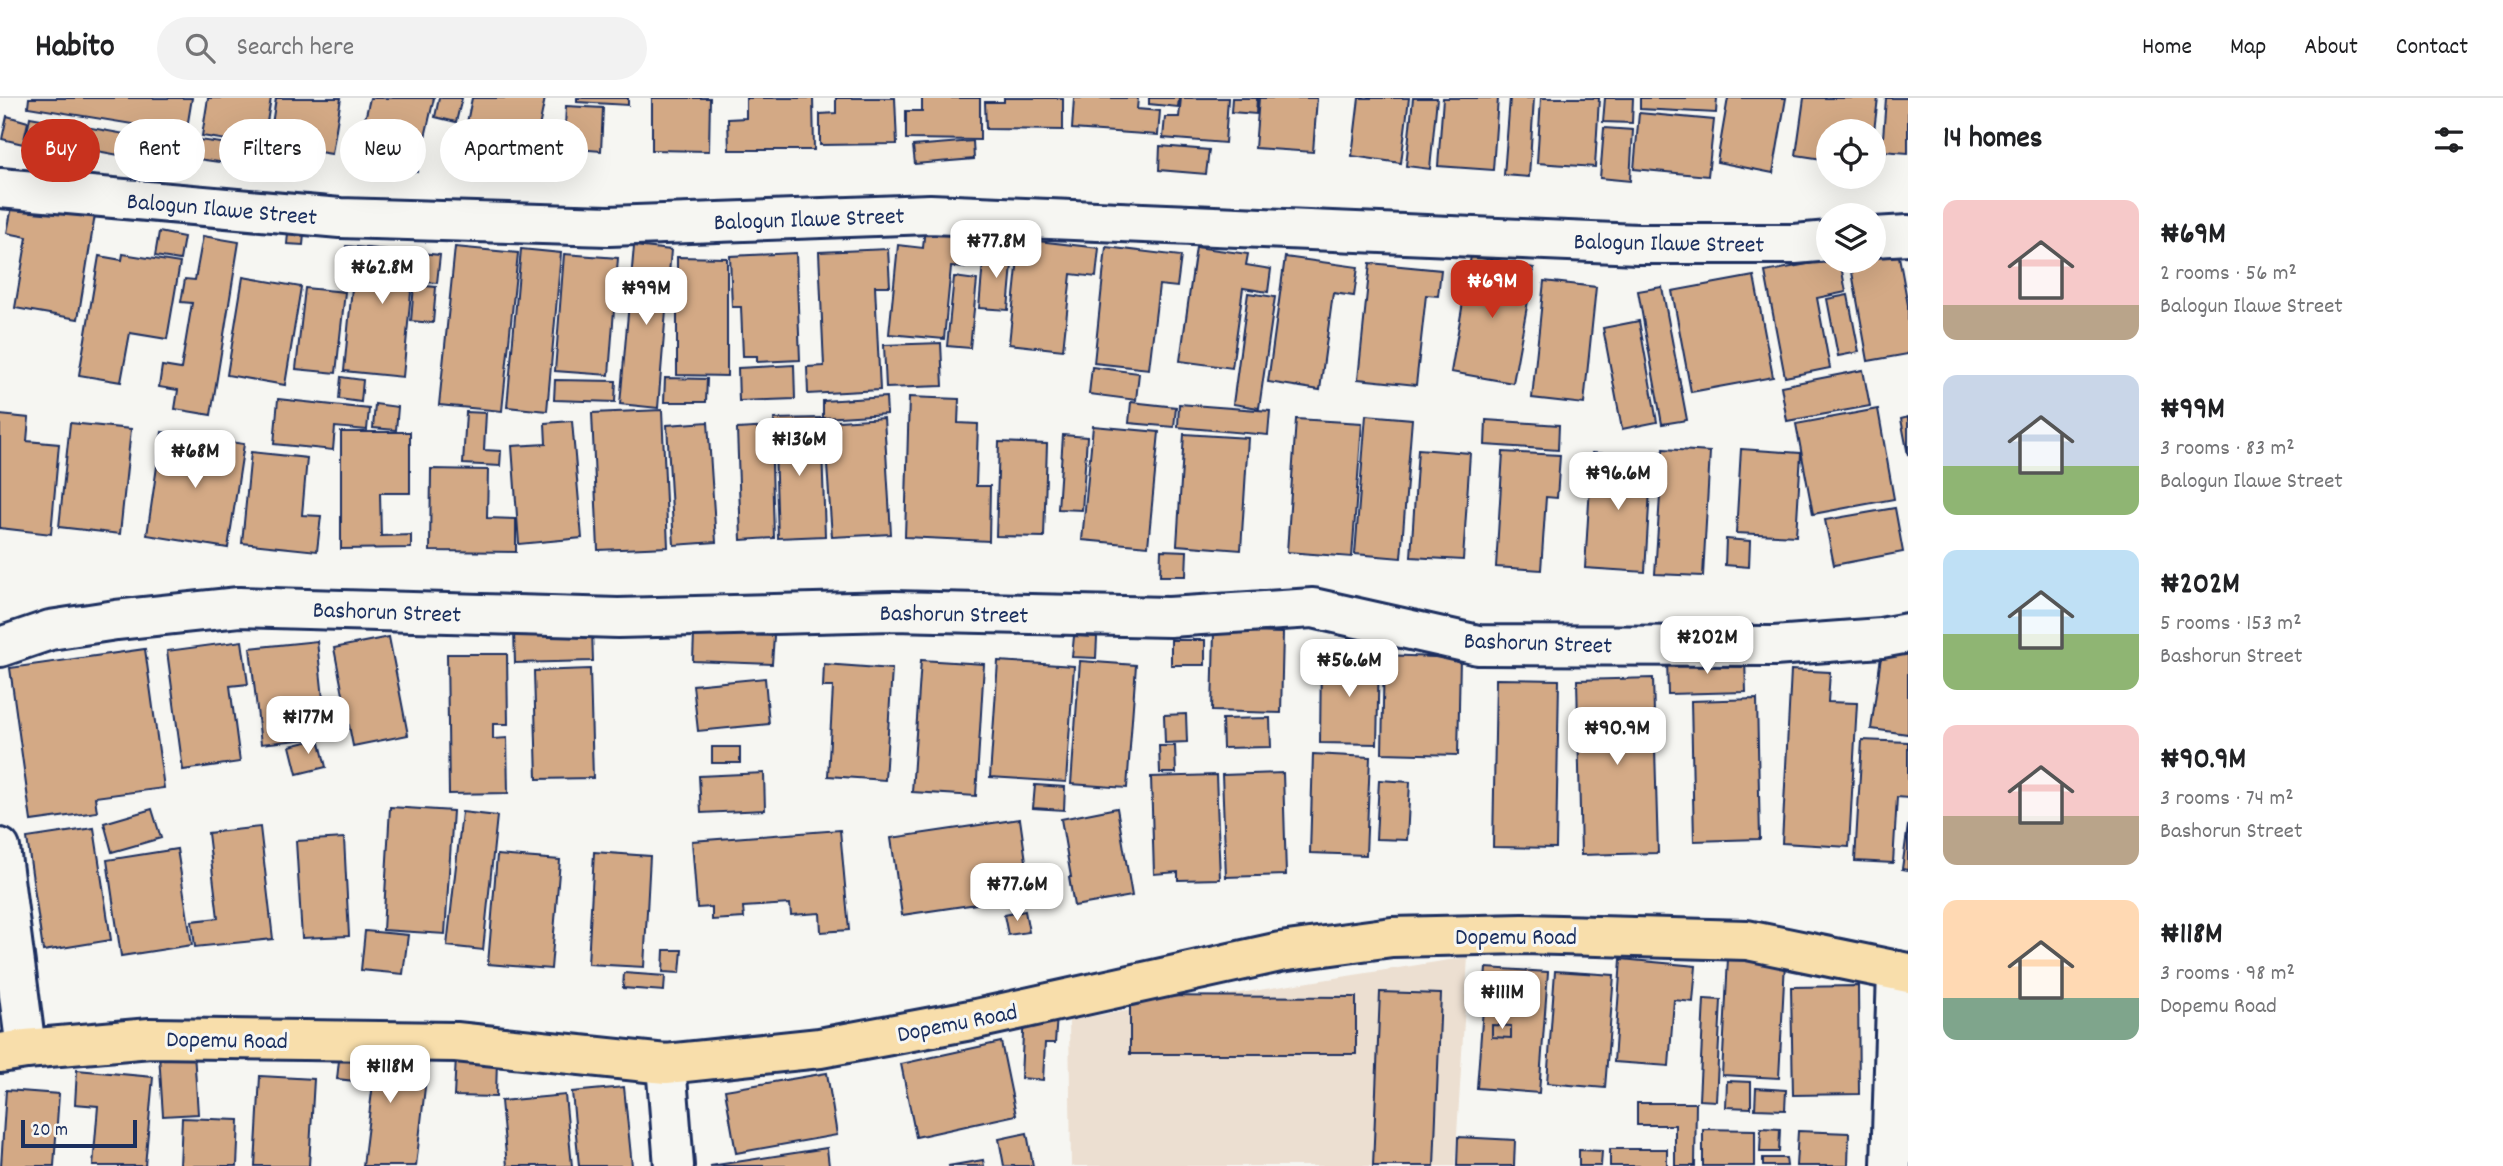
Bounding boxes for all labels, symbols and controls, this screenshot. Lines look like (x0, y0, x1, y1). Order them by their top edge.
search box (157, 17, 647, 80)
text: Habito (35, 25, 115, 72)
icon: search (181, 29, 219, 67)
text: Search here (237, 30, 354, 67)
text: Home (2142, 31, 2192, 65)
text: Map (2230, 31, 2266, 65)
text: About (2304, 31, 2358, 65)
text: Contact (2396, 31, 2468, 65)
chip: Buy (21, 119, 100, 182)
chip: Rent (114, 119, 205, 182)
chip: Filters (219, 119, 326, 182)
chip: New (340, 119, 426, 182)
chip: Apartment (440, 119, 588, 182)
map controls (1816, 119, 1886, 273)
button: locate (1816, 119, 1886, 189)
text: 14 homes (1943, 119, 2042, 162)
icon: filters (2430, 121, 2468, 159)
street label: Balogun Ilawe Street (125, 186, 318, 236)
street label: Balogun Ilawe Street (713, 201, 905, 241)
button: layers (1816, 203, 1886, 273)
text: ₦69M (2160, 215, 2226, 258)
pin: ₦77.8M (939, 220, 1053, 280)
text: ₦77.8M (966, 226, 1026, 259)
street label: Balogun Ilawe Street (1573, 226, 1765, 264)
icon: home (1999, 228, 2083, 312)
pin: ₦62.8M (325, 246, 439, 306)
text: ₦62.8M (351, 252, 413, 285)
text: 2 rooms · 56 m² (2160, 258, 2297, 291)
pin: ₦69M (1451, 260, 1533, 320)
text: ₦69M (1467, 266, 1517, 299)
pin: ₦99M (605, 268, 687, 327)
text: ₦99M (621, 273, 671, 306)
text: Balogun Ilawe Street (2160, 291, 2343, 324)
text: ₦99M (2160, 390, 2225, 433)
icon: home (1999, 403, 2083, 487)
pin: ₦136M (750, 418, 848, 478)
text: ₦136M (771, 424, 827, 457)
pin: ₦68M (154, 430, 236, 490)
text: 3 rooms · 83 m² (2160, 433, 2295, 466)
text: ₦68M (170, 436, 220, 469)
pin: ₦96.6M (1561, 452, 1675, 512)
text: ₦96.6M (1585, 458, 1651, 491)
text: Balogun Ilawe Street (2160, 466, 2343, 499)
text: ₦202M (2160, 565, 2240, 608)
icon: home (1999, 578, 2083, 662)
street label: Bashorun Street (312, 594, 462, 634)
street label: Bashorun Street (879, 598, 1029, 634)
text: 5 rooms · 153 m² (2160, 608, 2302, 641)
pin: ₦202M (1658, 616, 1756, 676)
text: ₦202M (1676, 622, 1738, 655)
street label: Bashorun Street (1463, 625, 1613, 665)
pin: ₦56.6M (1292, 640, 1406, 699)
text: Bashorun Street (2160, 641, 2302, 674)
text: ₦56.6M (1316, 645, 1382, 678)
pin: ₦177M (259, 696, 357, 756)
text: ₦177M (282, 702, 334, 735)
pin: ₦90.9M (1560, 708, 1674, 767)
text: ₦90.9M (1584, 713, 1650, 746)
text: ₦90.9M (2160, 740, 2246, 783)
icon: home (1999, 753, 2083, 837)
text: 3 rooms · 74 m² (2160, 783, 2294, 816)
text: Bashorun Street (2160, 816, 2302, 849)
pin: ₦77.6M (960, 864, 1074, 923)
text: ₦77.6M (986, 869, 1048, 902)
text: ₦118M (2160, 915, 2223, 958)
street label: Dopemu Road (1455, 922, 1577, 956)
icon: home (1999, 928, 2083, 1012)
text: 3 rooms · 98 m² (2160, 958, 2295, 991)
pin: ₦111M (1453, 972, 1551, 1031)
text: ₦111M (1480, 977, 1524, 1010)
text: Dopemu Road (2160, 991, 2277, 1024)
street label: Dopemu Road (894, 997, 1021, 1053)
street label: Dopemu Road (166, 1024, 288, 1060)
pin: ₦118M (341, 1046, 439, 1105)
text: ₦118M (366, 1051, 414, 1084)
scale bar (21, 1117, 136, 1149)
text: 20 m (32, 1118, 68, 1145)

